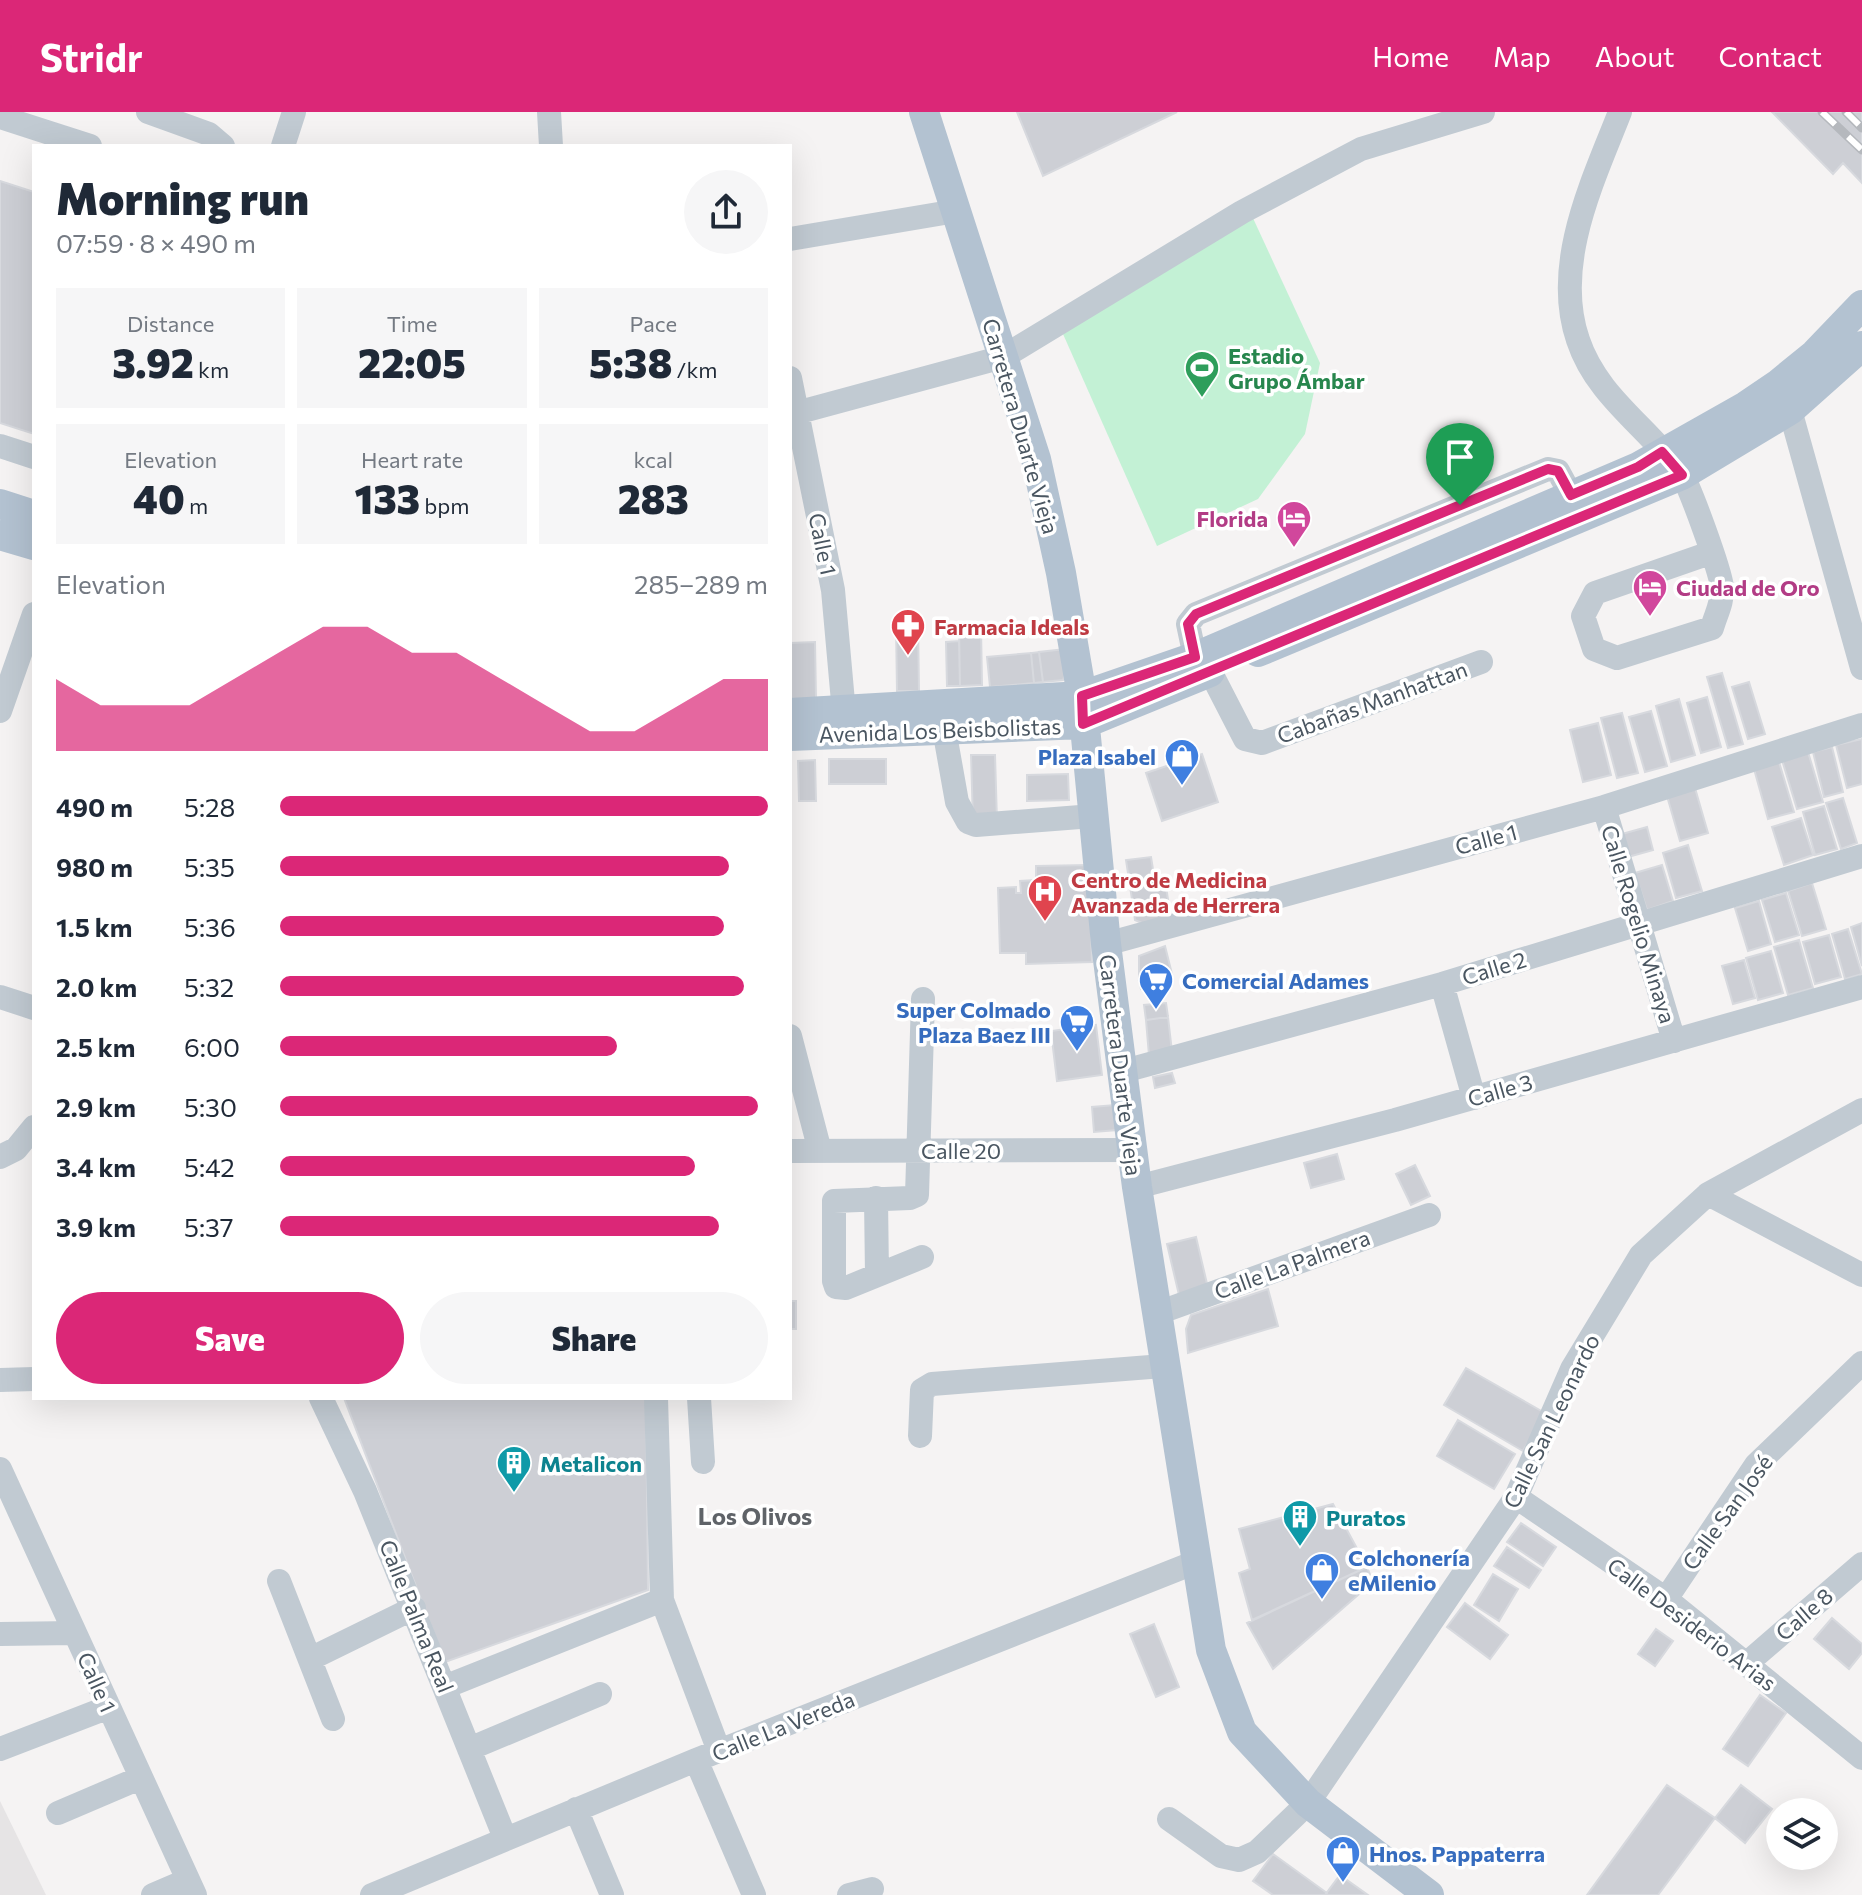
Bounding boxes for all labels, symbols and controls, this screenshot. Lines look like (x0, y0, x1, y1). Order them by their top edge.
text: Stridr (40, 33, 143, 80)
text: Home (1372, 39, 1449, 73)
text: Map (1493, 39, 1551, 73)
text: About (1595, 39, 1675, 73)
text: Contact (1719, 39, 1822, 73)
text: Morning run (56, 170, 309, 224)
button: share (684, 170, 768, 254)
text: 07:59 · 8 × 490 m (56, 227, 256, 258)
text: Distance (127, 310, 214, 337)
text: Time (387, 310, 437, 337)
text: Pace (629, 310, 677, 337)
street label: Carretera Duarte Vieja (977, 315, 1065, 537)
text: 3.92 (112, 337, 194, 386)
text: 22:05 (358, 337, 466, 386)
text: 5:38 (589, 337, 672, 386)
place label: Estadio Grupo Ámbar (1228, 342, 1365, 394)
sports icon: Estadio Grupo Ámbar (1183, 349, 1221, 399)
text: km (194, 356, 229, 383)
text: /km (672, 356, 718, 383)
pin (1426, 423, 1494, 505)
icon: arrive (1438, 435, 1482, 479)
text: Elevation (124, 446, 217, 473)
text: Heart rate (361, 446, 463, 473)
text: kcal (634, 446, 673, 473)
text: 40 (133, 473, 185, 522)
text: 133 (355, 473, 420, 522)
text: 283 (618, 473, 689, 522)
text: m (185, 492, 208, 519)
text: bpm (420, 492, 469, 519)
hotel icon: Florida (1275, 499, 1313, 549)
place label: Florida (1197, 505, 1268, 532)
street label: Calle 1 (803, 510, 843, 578)
text: Elevation (56, 568, 166, 599)
text: 285–289 m (634, 568, 768, 599)
hotel icon: Ciudad de Oro (1631, 568, 1669, 618)
place label: Ciudad de Oro (1676, 574, 1820, 601)
pharmacy icon: Farmacia Ideals (889, 607, 927, 657)
place label: Farmacia Ideals (934, 613, 1090, 640)
street label: Cabañas Manhattan (1273, 655, 1471, 749)
street label: Avenida Los Beisbolistas (818, 712, 1062, 748)
shop icon: Plaza Isabel (1163, 737, 1201, 787)
place label: Plaza Isabel (1038, 743, 1156, 770)
text: 490 m (56, 791, 133, 822)
text: 5:28 (184, 791, 235, 822)
street label: Calle 1 (1452, 818, 1520, 860)
street label: Calle Rogelio Minaya (1596, 822, 1682, 1026)
text: 980 m (56, 851, 133, 882)
text: 5:35 (184, 851, 235, 882)
place label: Centro de Medicina Avanzada de Herrera (1071, 866, 1280, 918)
hospital icon: Centro de Medicina Avanzada de Herrera (1026, 873, 1064, 923)
text: 1.5 km (56, 911, 132, 942)
text: 5:36 (184, 911, 236, 942)
street label: Calle 2 (1459, 945, 1529, 991)
street label: Carretera Duarte Vieja (1094, 953, 1148, 1177)
supermarket icon: Comercial Adames (1137, 961, 1175, 1011)
place label: Comercial Adames (1182, 967, 1369, 994)
text: 2.0 km (56, 971, 137, 1002)
text: 5:32 (184, 971, 234, 1002)
place label: Super Colmado Plaza Baez III (896, 996, 1051, 1048)
supermarket icon: Super Colmado Plaza Baez III (1058, 1003, 1096, 1053)
text: 2.5 km (56, 1031, 135, 1062)
text: 6:00 (184, 1031, 240, 1062)
street label: Calle 3 (1464, 1068, 1536, 1112)
text: 2.9 km (56, 1091, 136, 1122)
text: 5:30 (184, 1091, 237, 1122)
street label: Calle 20 (921, 1137, 1001, 1164)
text: 3.4 km (56, 1151, 136, 1182)
text: 5:42 (184, 1151, 235, 1182)
text: 3.9 km (56, 1211, 136, 1242)
text: 5:37 (184, 1211, 234, 1242)
street label: Calle La Palmera (1210, 1223, 1374, 1305)
button: Save (56, 1292, 404, 1384)
button: Share (420, 1292, 768, 1384)
street label: Calle San Leonardo (1497, 1329, 1605, 1513)
building icon: Metalicon (495, 1444, 533, 1494)
street label: Calle San José (1676, 1449, 1778, 1575)
place label: Metalicon (540, 1450, 642, 1477)
building icon: Puratos (1281, 1498, 1319, 1548)
district label: Los Olivos (698, 1501, 812, 1530)
place label: Puratos (1326, 1504, 1406, 1531)
street label: Calle Palma Real (374, 1536, 460, 1696)
place label: Colchonería eMilenio (1348, 1544, 1470, 1596)
shop icon: Colchonería eMilenio (1303, 1551, 1341, 1601)
street label: Calle Desiderio Arias (1602, 1552, 1782, 1696)
street label: Calle 8 (1770, 1582, 1838, 1646)
street label: Calle 1 (72, 1648, 122, 1716)
street label: Calle La Vereda (708, 1685, 858, 1767)
map controls (1766, 1798, 1838, 1870)
button: layers (1766, 1798, 1838, 1870)
shop icon: Hnos. Pappaterra (1324, 1834, 1362, 1884)
place label: Hnos. Pappaterra (1369, 1840, 1545, 1867)

